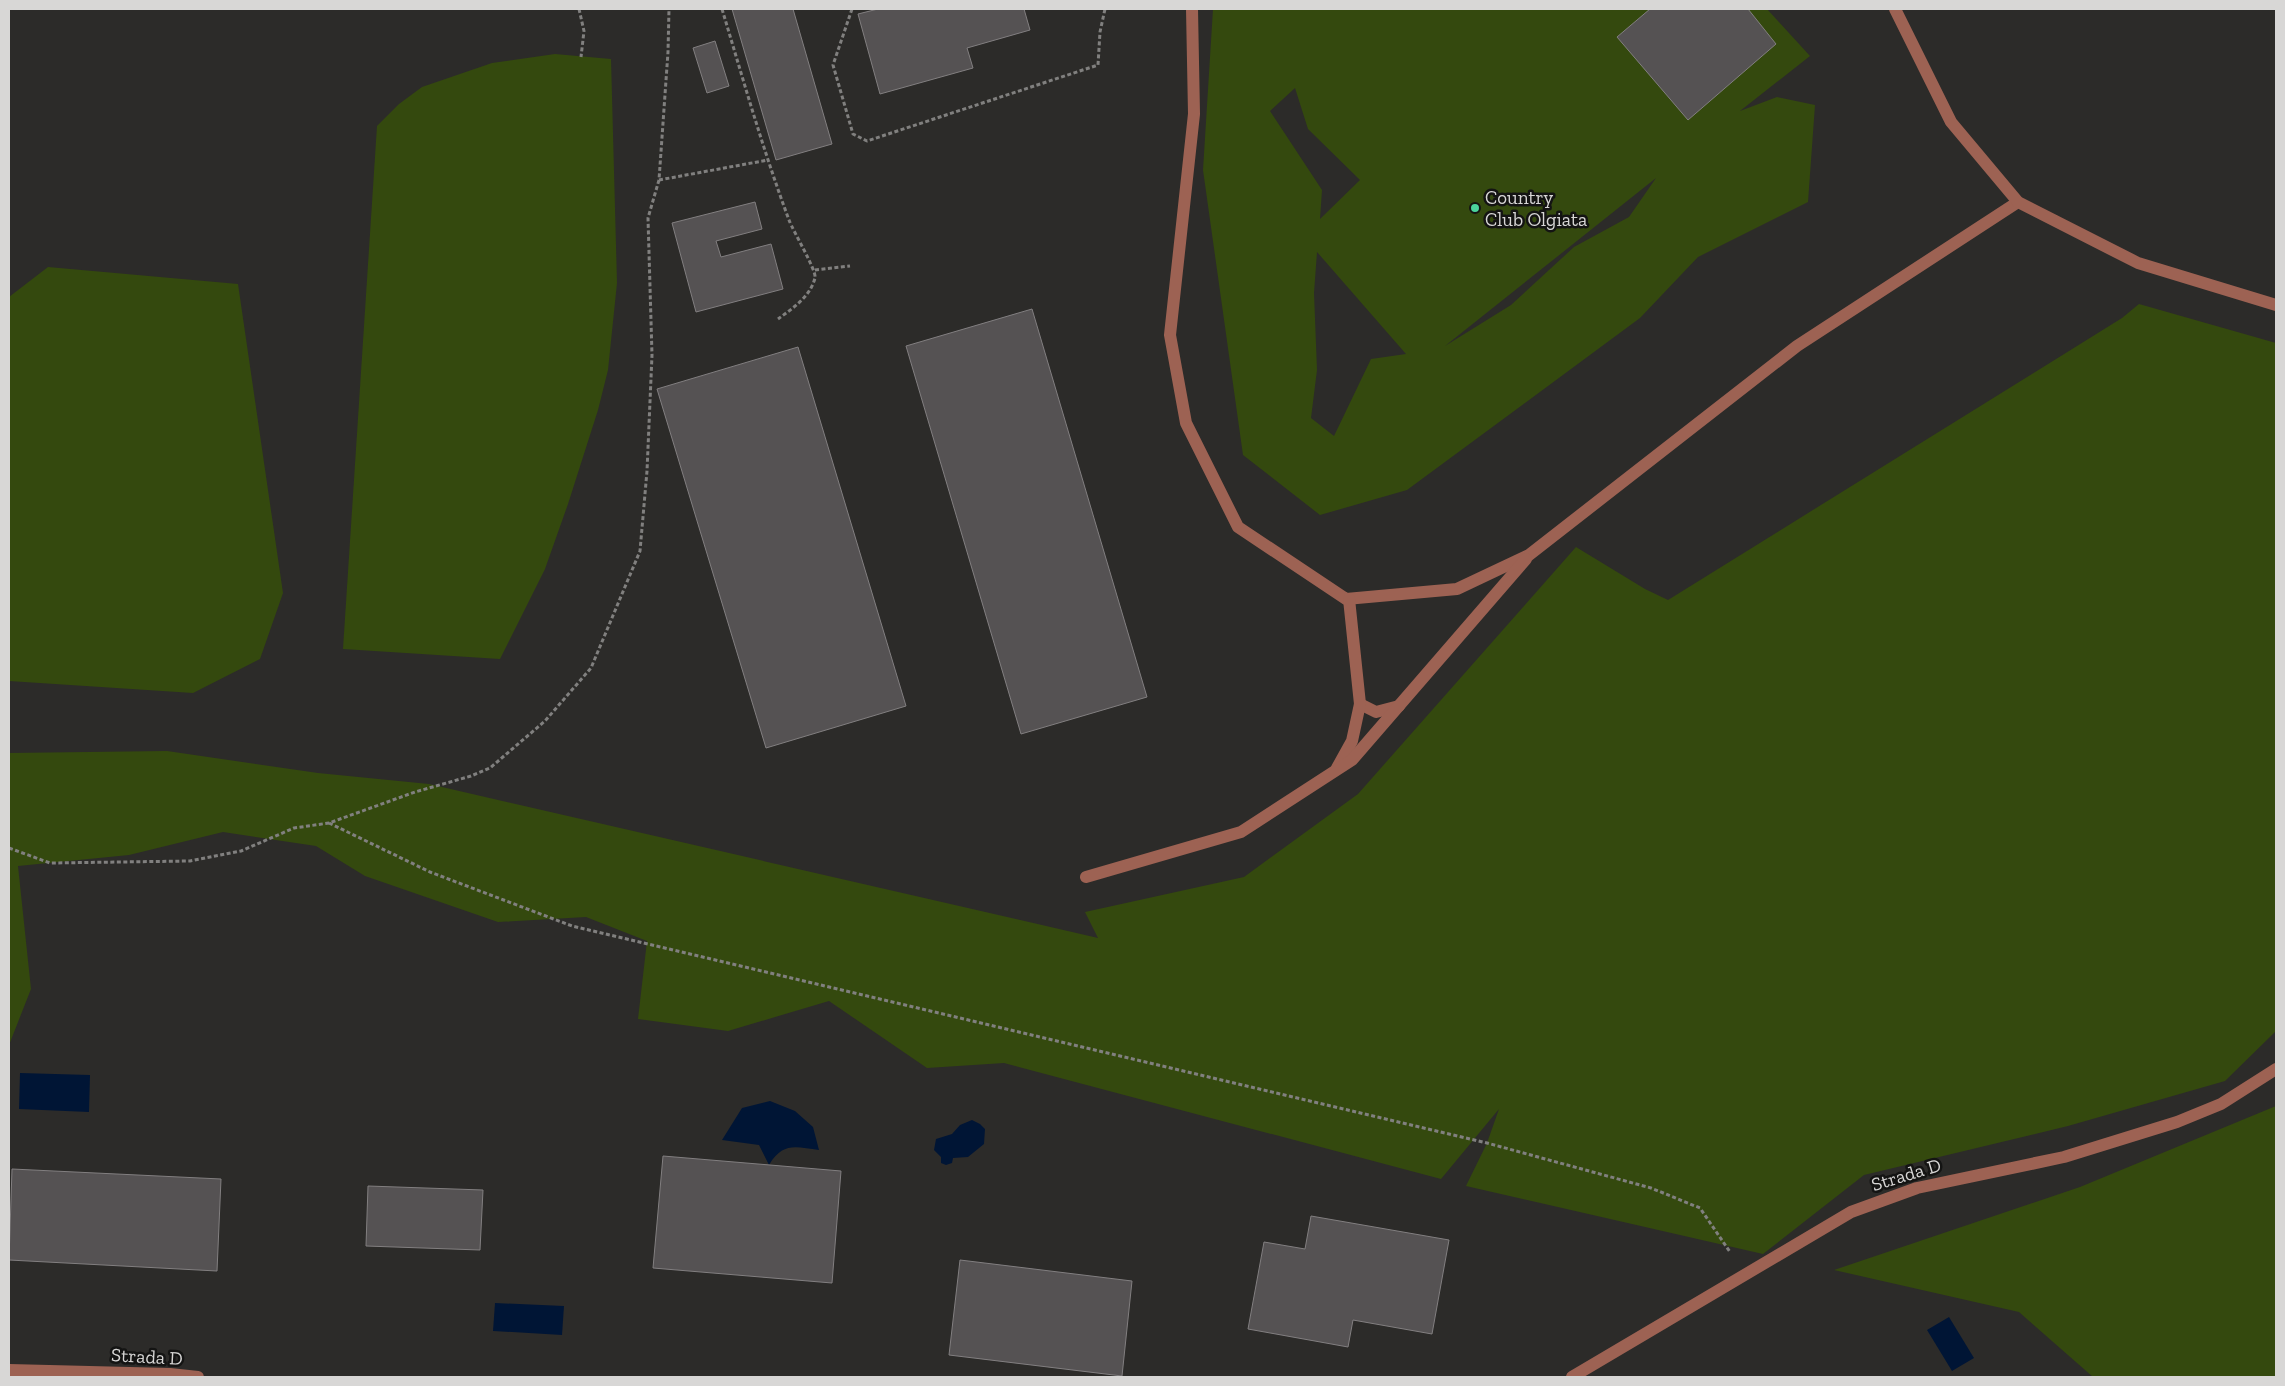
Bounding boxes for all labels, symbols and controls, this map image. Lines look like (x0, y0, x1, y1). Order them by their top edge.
place label: Country Club Olgiata (1485, 186, 1587, 231)
marker: Country Club Olgiata (1469, 202, 1481, 214)
street label: Strada D (1869, 1153, 1944, 1196)
street label: Strada D (111, 1343, 183, 1370)

